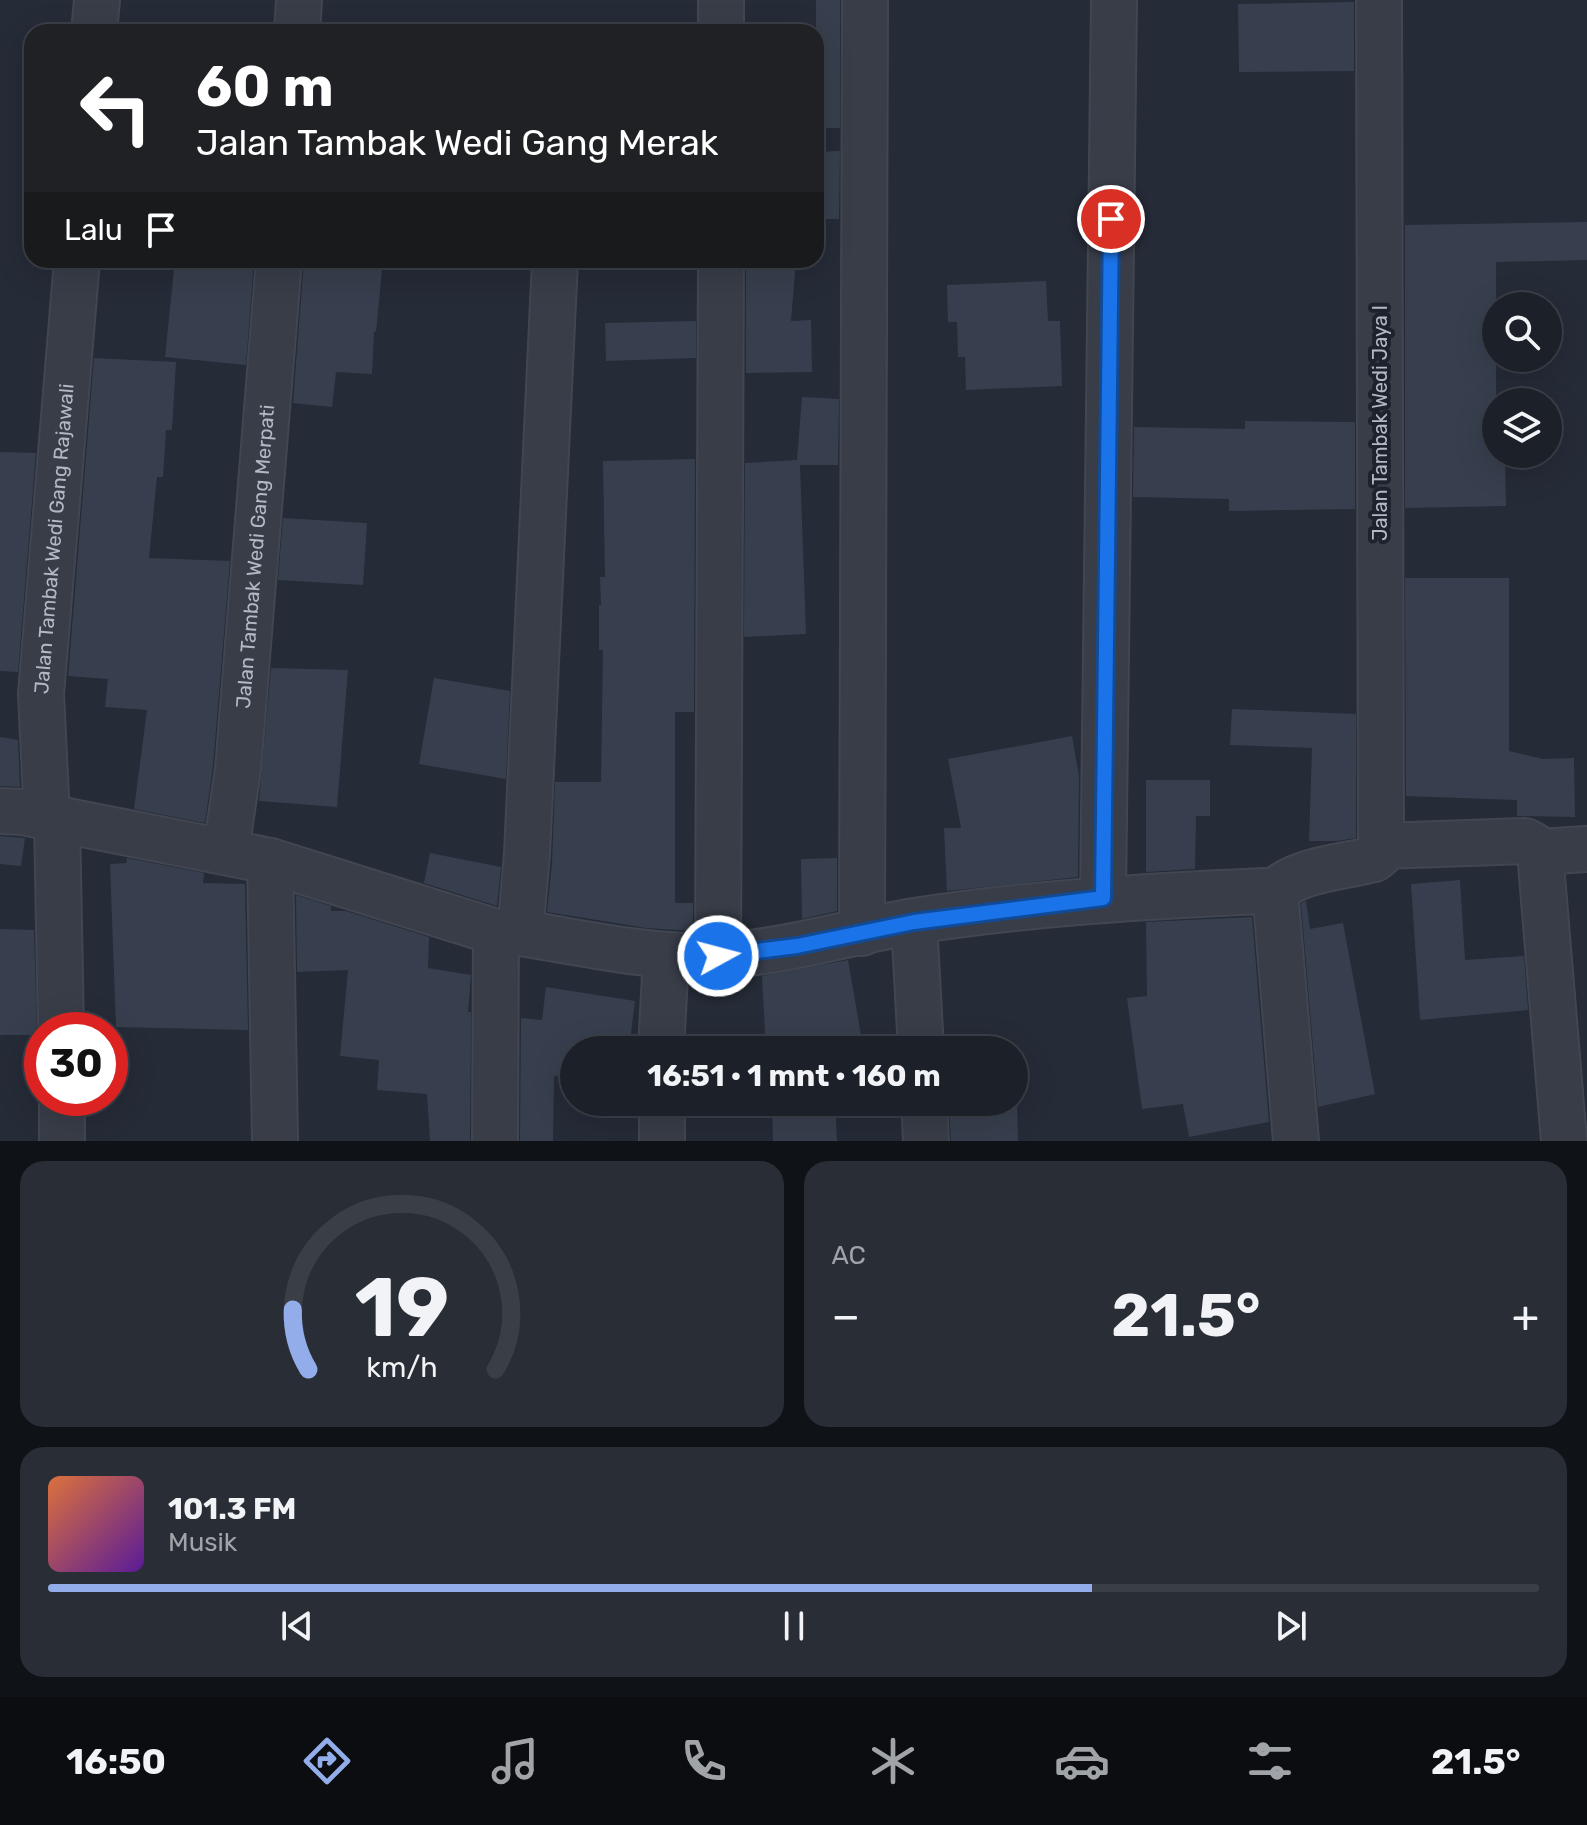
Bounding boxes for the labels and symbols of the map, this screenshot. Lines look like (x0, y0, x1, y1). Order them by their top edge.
pin (1077, 185, 1145, 253)
street label: Jalan Tambak Wedi Jaya I (1368, 305, 1392, 541)
street label: Jalan Tambak Wedi Gang Rajawali (29, 383, 79, 695)
street label: Jalan Tambak Wedi Gang Merpati (231, 404, 279, 709)
position arrow (676, 914, 760, 998)
speed limit sign: 30 (24, 1012, 128, 1116)

